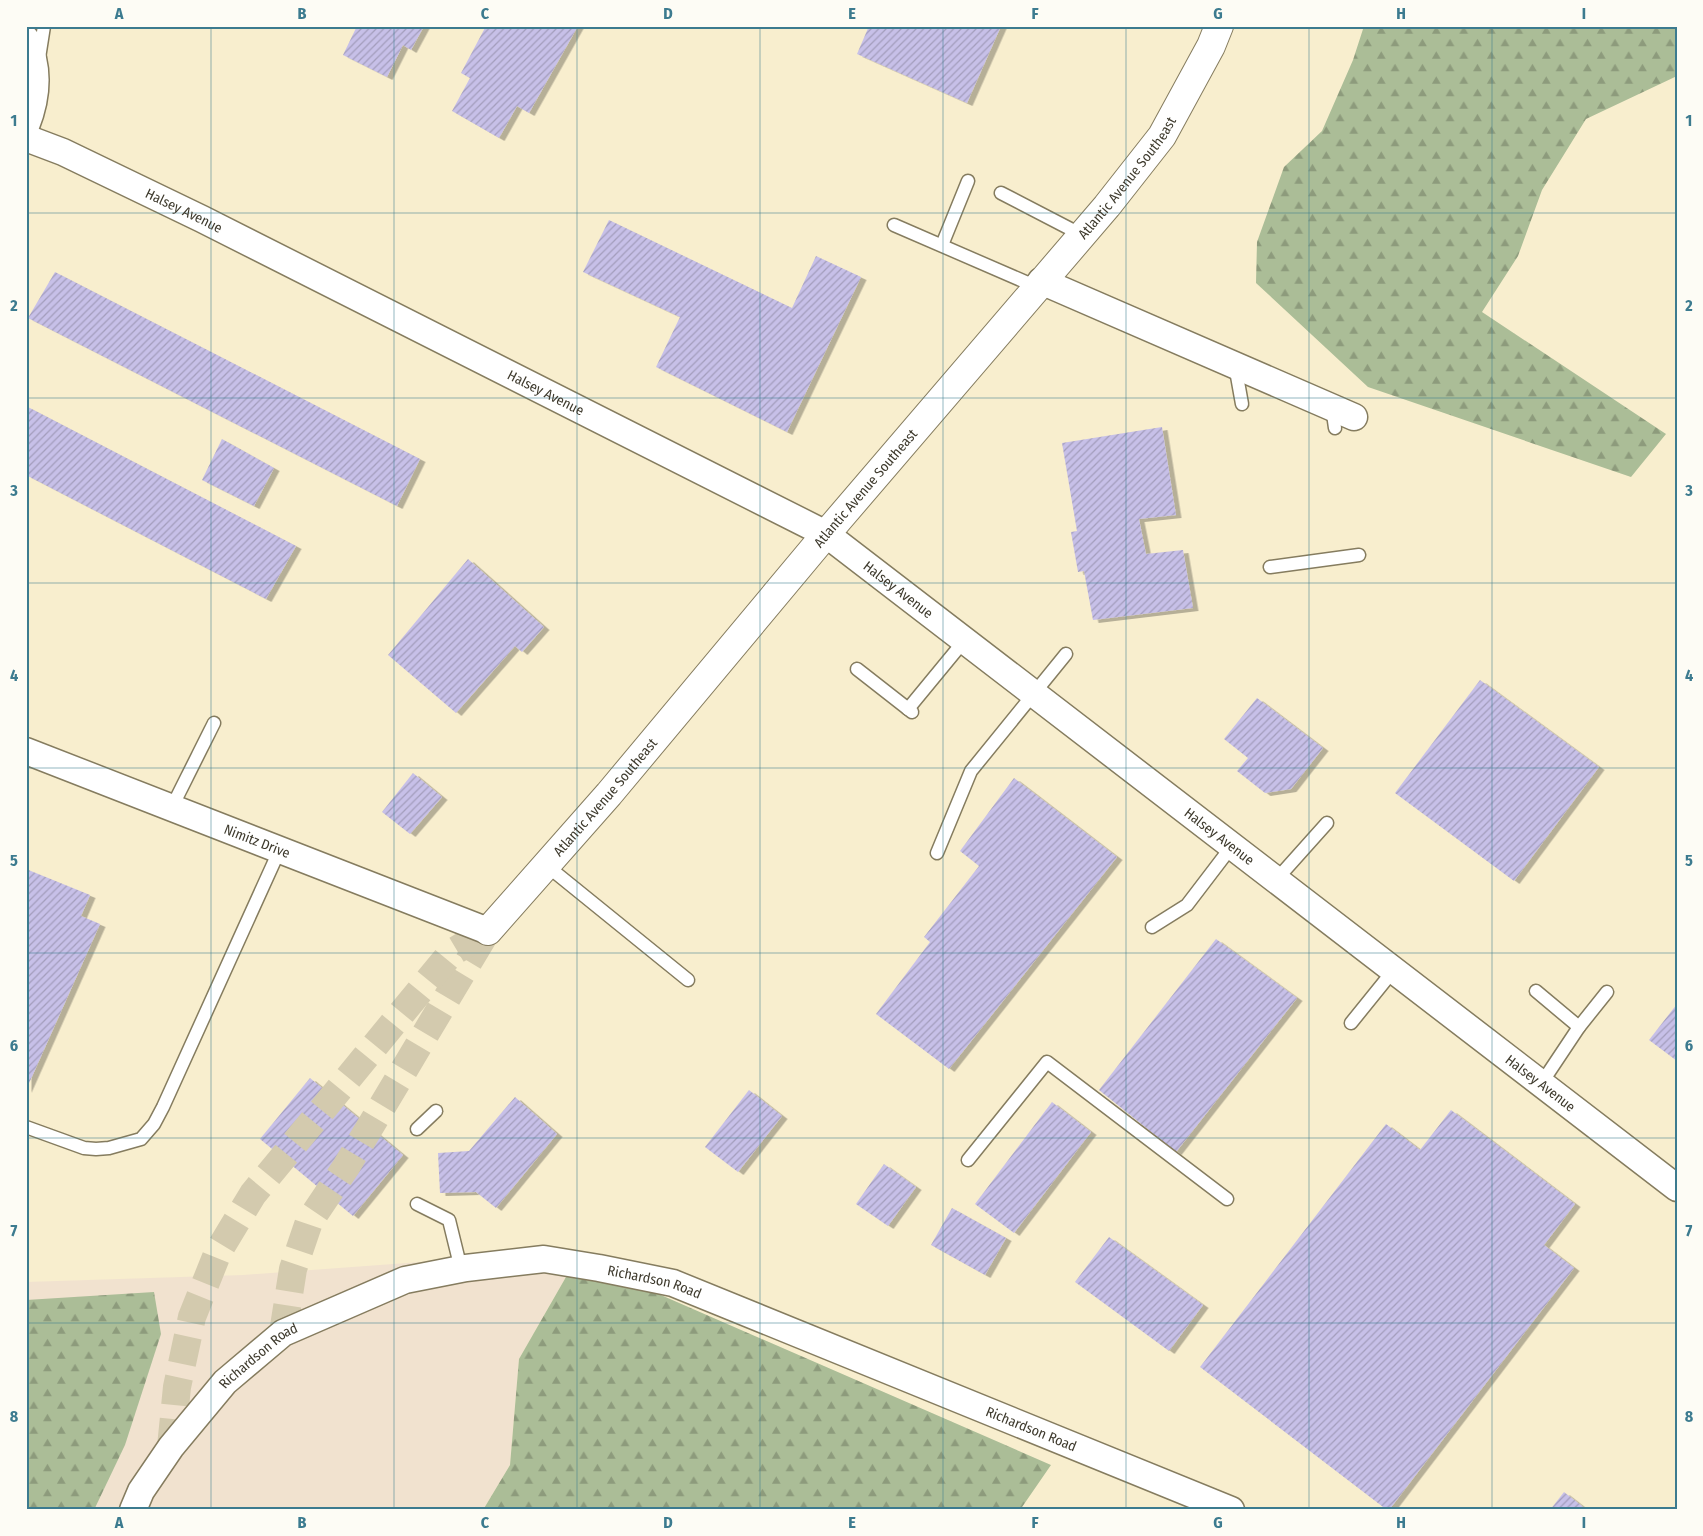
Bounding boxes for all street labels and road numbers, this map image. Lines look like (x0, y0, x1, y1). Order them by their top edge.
street label: Atlantic Avenue Southeast (1075, 114, 1180, 243)
street label: Halsey Avenue (143, 185, 225, 237)
street label: Halsey Avenue (505, 367, 587, 419)
street label: Atlantic Avenue Southeast (811, 425, 921, 551)
street label: Halsey Avenue (860, 558, 936, 622)
street label: Atlantic Avenue Southeast (550, 735, 661, 860)
street label: Halsey Avenue (1181, 805, 1257, 869)
street label: Nimitz Drive (221, 821, 292, 862)
street label: Halsey Avenue (1502, 1051, 1579, 1116)
street label: Richardson Road (606, 1262, 704, 1303)
street label: Richardson Road (215, 1320, 300, 1392)
street label: Richardson Road (983, 1403, 1079, 1455)

